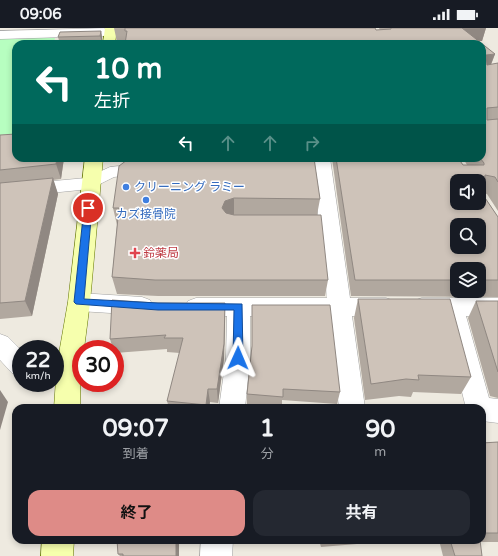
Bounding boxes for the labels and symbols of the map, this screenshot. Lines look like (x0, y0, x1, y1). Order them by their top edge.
place label: クリーニング ラミー (134, 180, 245, 194)
marker: クリーニング ラミー (121, 182, 131, 192)
pin (71, 191, 105, 225)
marker: カズ接骨院 (141, 195, 151, 205)
place label: カズ接骨院 (116, 207, 176, 221)
place label: 鈴薬局 (143, 246, 179, 260)
marker: 鈴薬局 (130, 248, 140, 258)
position arrow (217, 337, 259, 379)
speed limit sign: 30 (72, 340, 124, 392)

